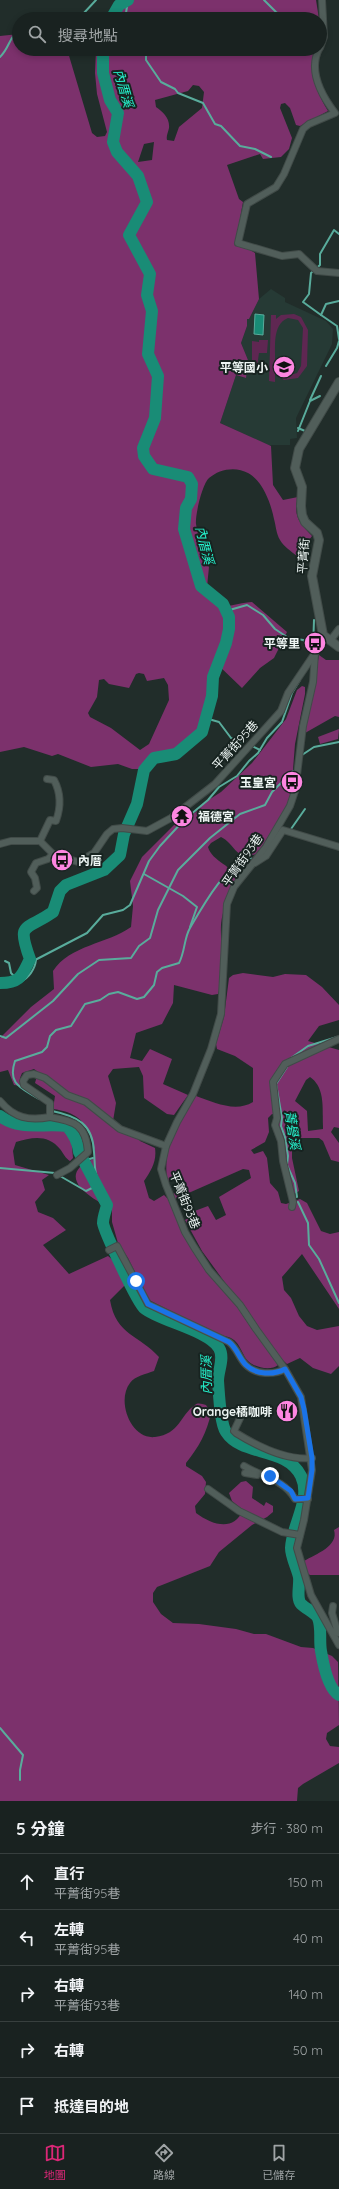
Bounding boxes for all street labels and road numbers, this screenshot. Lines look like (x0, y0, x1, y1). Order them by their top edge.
street label: 平菁街 (294, 537, 312, 575)
street label: 平菁街95巷 (209, 717, 261, 773)
street label: 平菁街93巷 (218, 831, 266, 889)
street label: 平菁街93巷 (167, 1169, 203, 1231)

